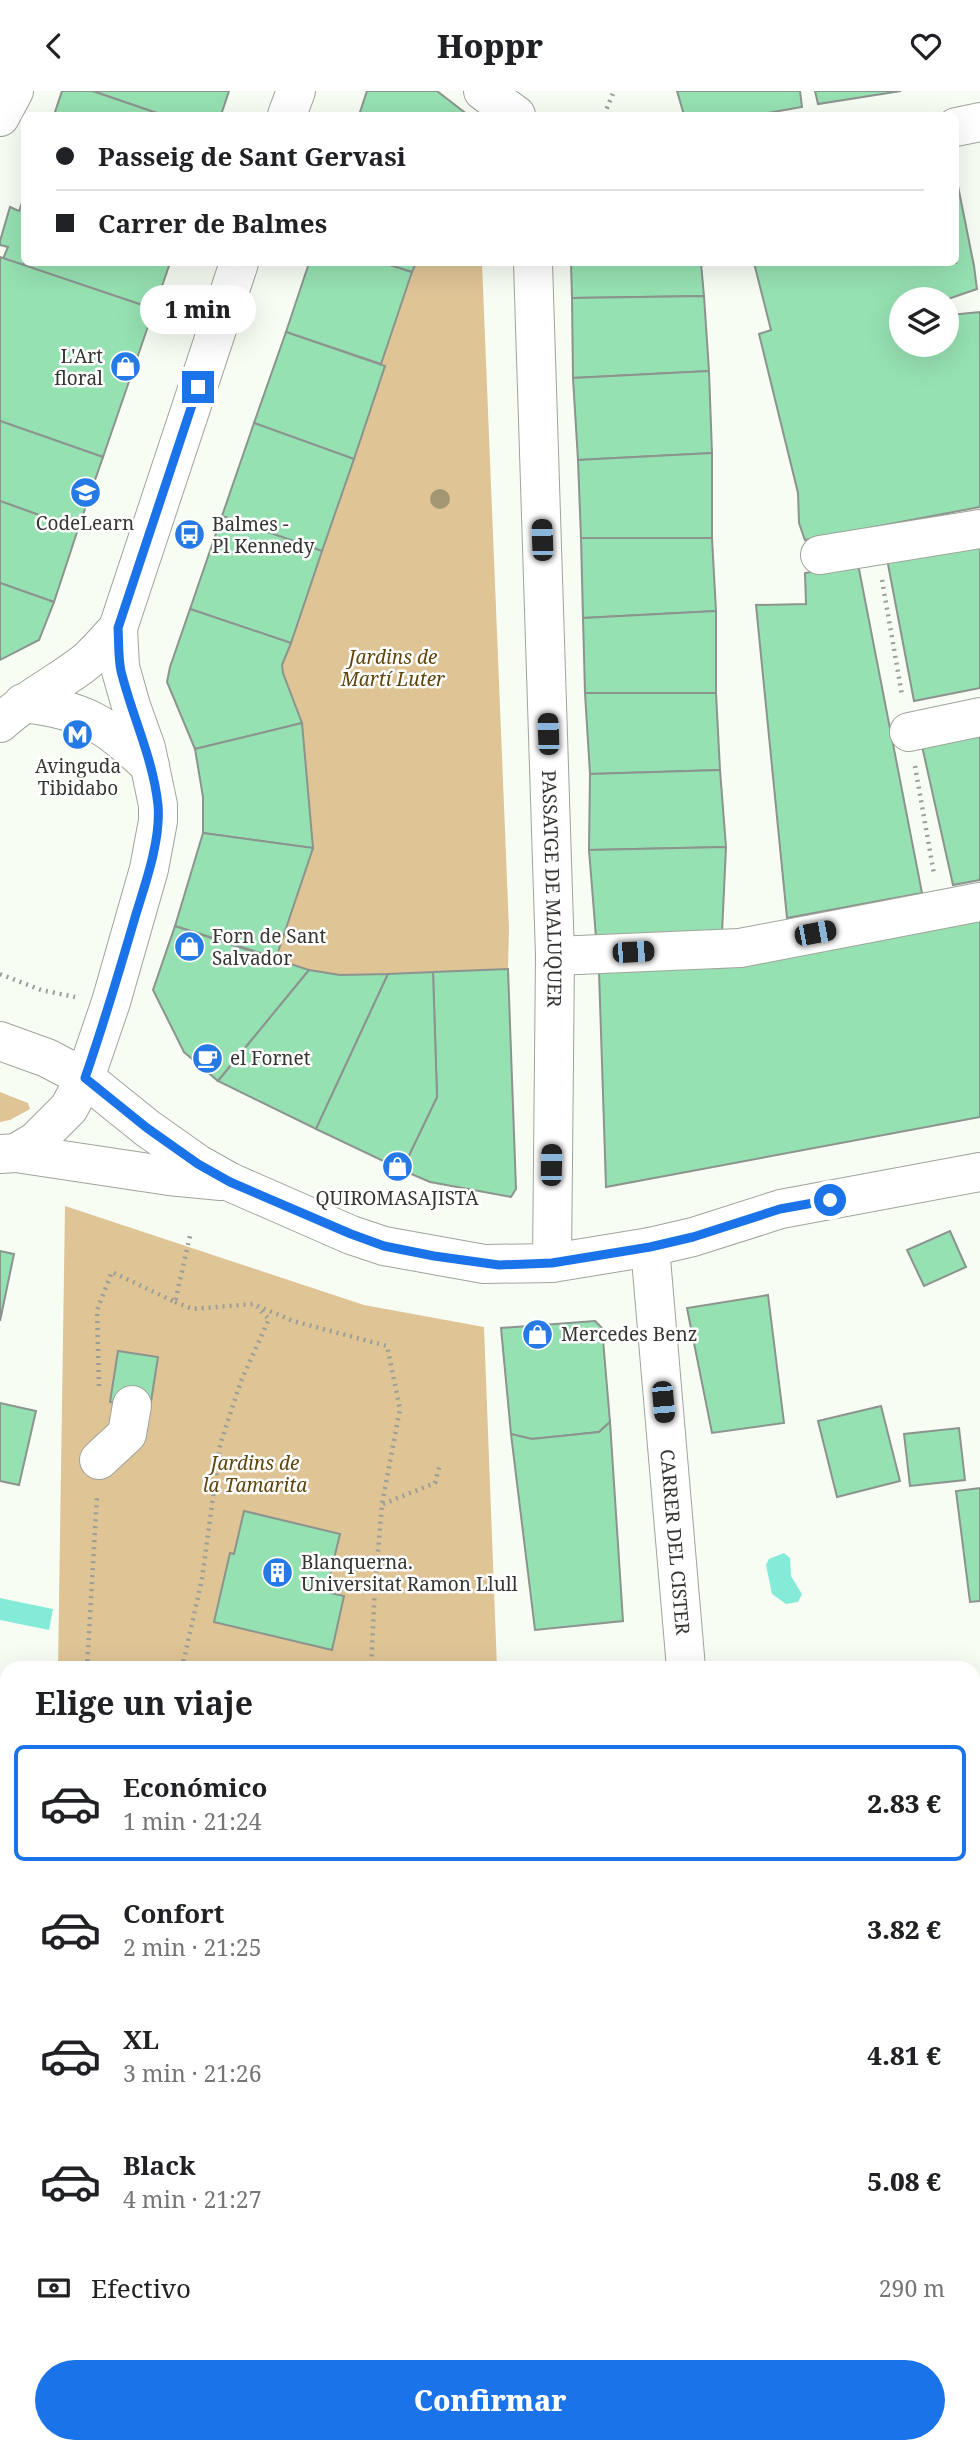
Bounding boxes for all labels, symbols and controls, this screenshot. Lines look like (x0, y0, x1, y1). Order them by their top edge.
text: Hoppr (437, 24, 543, 67)
icon: back (35, 27, 73, 65)
icon: heart (907, 27, 945, 65)
text: Passeig de Sant Gervasi (98, 138, 406, 174)
text: Carrer de Balmes (98, 205, 327, 241)
callout: 1 min (140, 285, 256, 335)
map controls (889, 287, 959, 357)
button: layers (889, 287, 959, 357)
text: 1 min (165, 293, 231, 325)
place label: L'Art floral (54, 343, 103, 391)
shop icon: L'Art floral (109, 350, 143, 384)
route end (182, 371, 214, 403)
school or university icon: CodeLearn (68, 475, 102, 509)
place label: CodeLearn (36, 510, 134, 536)
place label: Balmes - Pl Kennedy (212, 511, 315, 559)
bus stop icon: Balmes - Pl Kennedy (172, 518, 206, 552)
car (531, 519, 554, 561)
park label: Jardins de Martí Luter (340, 644, 445, 692)
car (537, 713, 560, 755)
metro station icon: Avinguda Tibidabo (61, 718, 95, 752)
place label: Avinguda Tibidabo (35, 753, 121, 801)
street label: PASSATGE DE MALUQUER (536, 770, 568, 1008)
car (793, 919, 838, 947)
place label: Forn de Sant Salvador (212, 923, 327, 971)
shop icon: Forn de Sant Salvador (172, 930, 206, 964)
car (612, 940, 655, 964)
cafe icon: el Fornet (190, 1041, 224, 1075)
place label: el Fornet (230, 1045, 311, 1071)
car (541, 1144, 562, 1186)
shop icon: QUIROMASAJISTA (380, 1150, 414, 1184)
route start (814, 1184, 846, 1216)
place label: QUIROMASAJISTA (315, 1185, 479, 1211)
shop icon: Mercedes Benz (521, 1317, 555, 1351)
place label: Mercedes Benz (561, 1321, 697, 1347)
car (651, 1380, 676, 1424)
street label: CARRER DEL CISTER (654, 1448, 696, 1636)
park label: Jardins de la Tamarita (203, 1450, 307, 1498)
place label: Blanquerna. Universitat Ramon Llull (301, 1549, 518, 1597)
building icon: Blanquerna. Universitat Ramon Llull (261, 1556, 295, 1590)
text: Elige un viaje (35, 1681, 253, 1724)
text: Económico (123, 1769, 267, 1805)
icon: car (39, 1772, 102, 1835)
text: 2.83 € (867, 1785, 941, 1821)
text: 1 min · 21:24 (123, 1805, 261, 1837)
text: Confort (123, 1895, 224, 1931)
icon: car (39, 1898, 102, 1961)
text: 3.82 € (867, 1911, 941, 1947)
text: 2 min · 21:25 (123, 1931, 261, 1963)
text: XL (123, 2021, 159, 2057)
icon: car (39, 2024, 102, 2087)
text: 4.81 € (867, 2037, 941, 2073)
text: 3 min · 21:26 (123, 2057, 261, 2089)
text: Black (123, 2147, 196, 2183)
icon: car (39, 2150, 102, 2213)
text: 5.08 € (867, 2163, 941, 2199)
text: 4 min · 21:27 (123, 2183, 261, 2215)
icon: cash (35, 2269, 73, 2307)
text: Efectivo (91, 2270, 191, 2306)
text: 290 m (879, 2272, 945, 2304)
button: Confirmar (35, 2360, 945, 2440)

